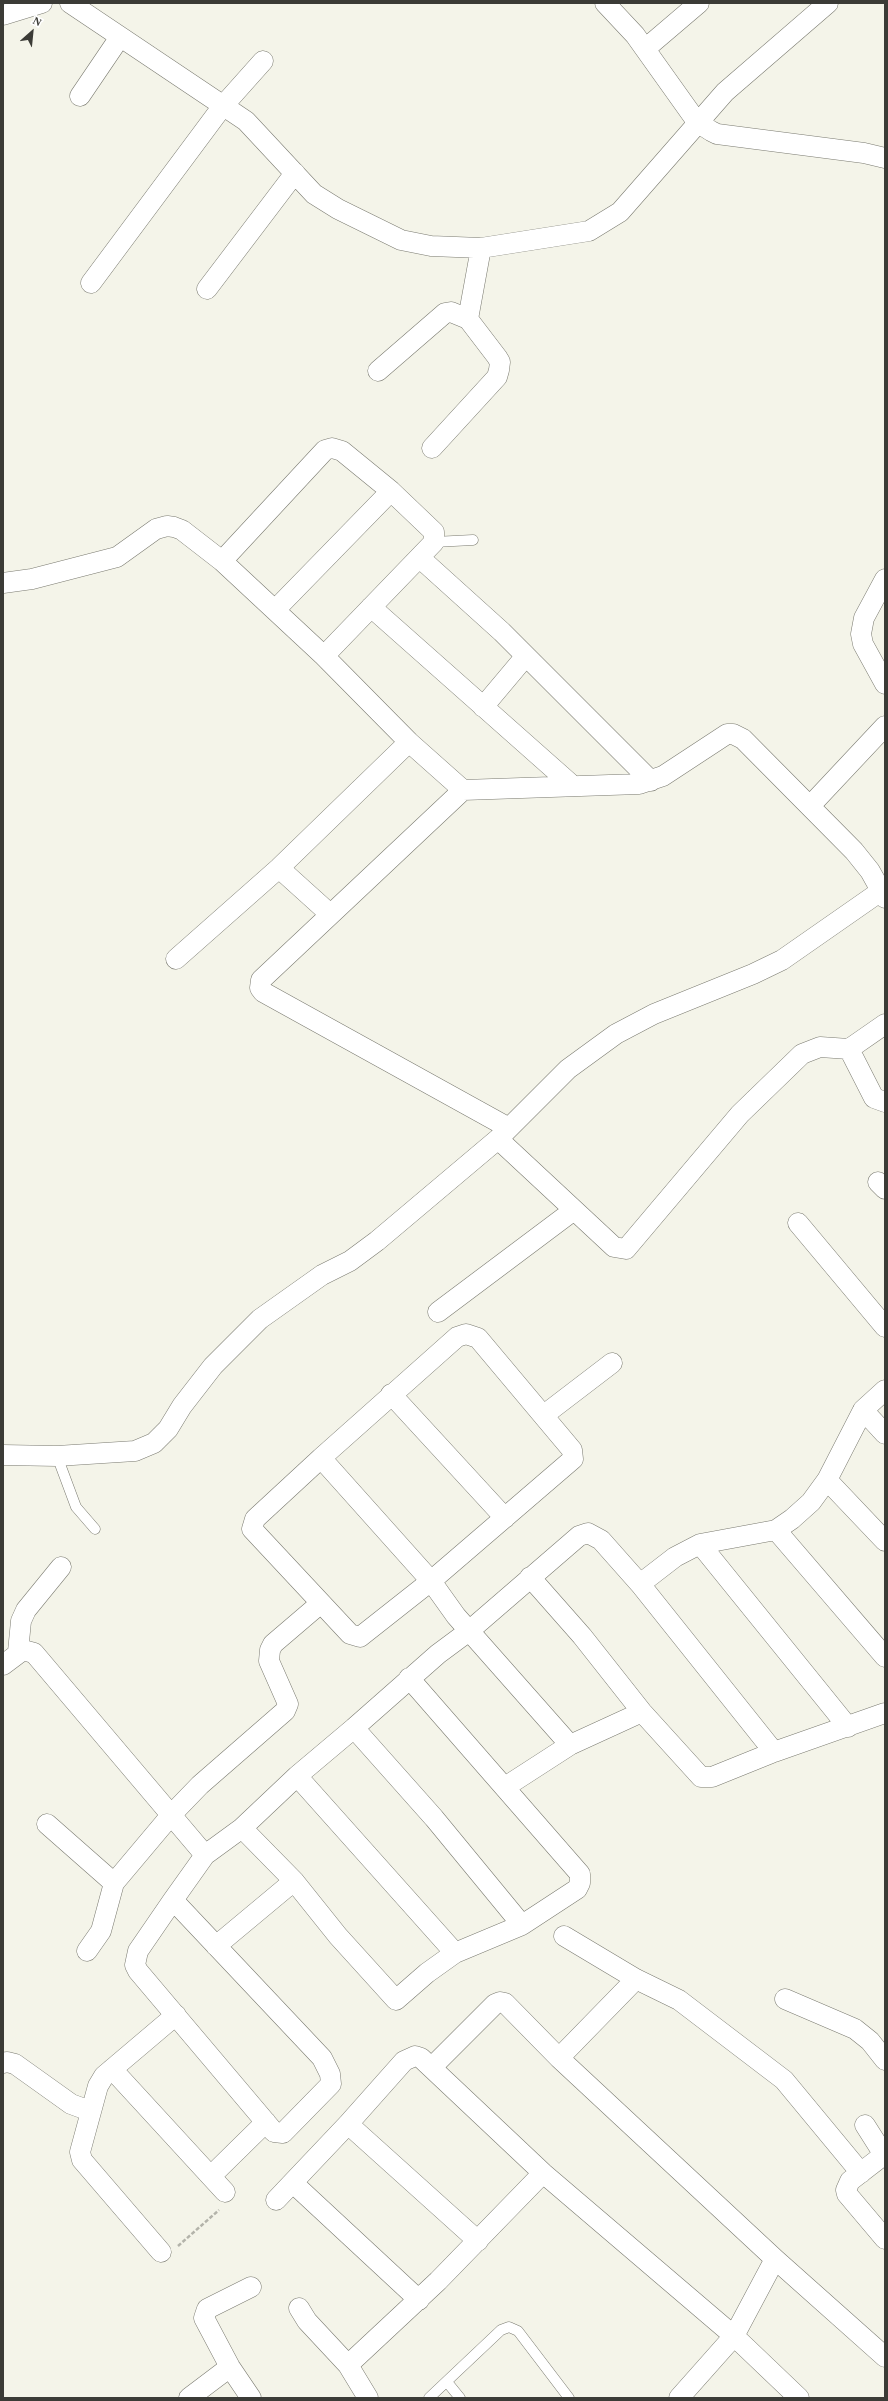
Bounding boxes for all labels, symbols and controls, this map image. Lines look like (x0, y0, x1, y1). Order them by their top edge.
north arrow (12, 12, 52, 52)
text: N (31, 14, 44, 28)

